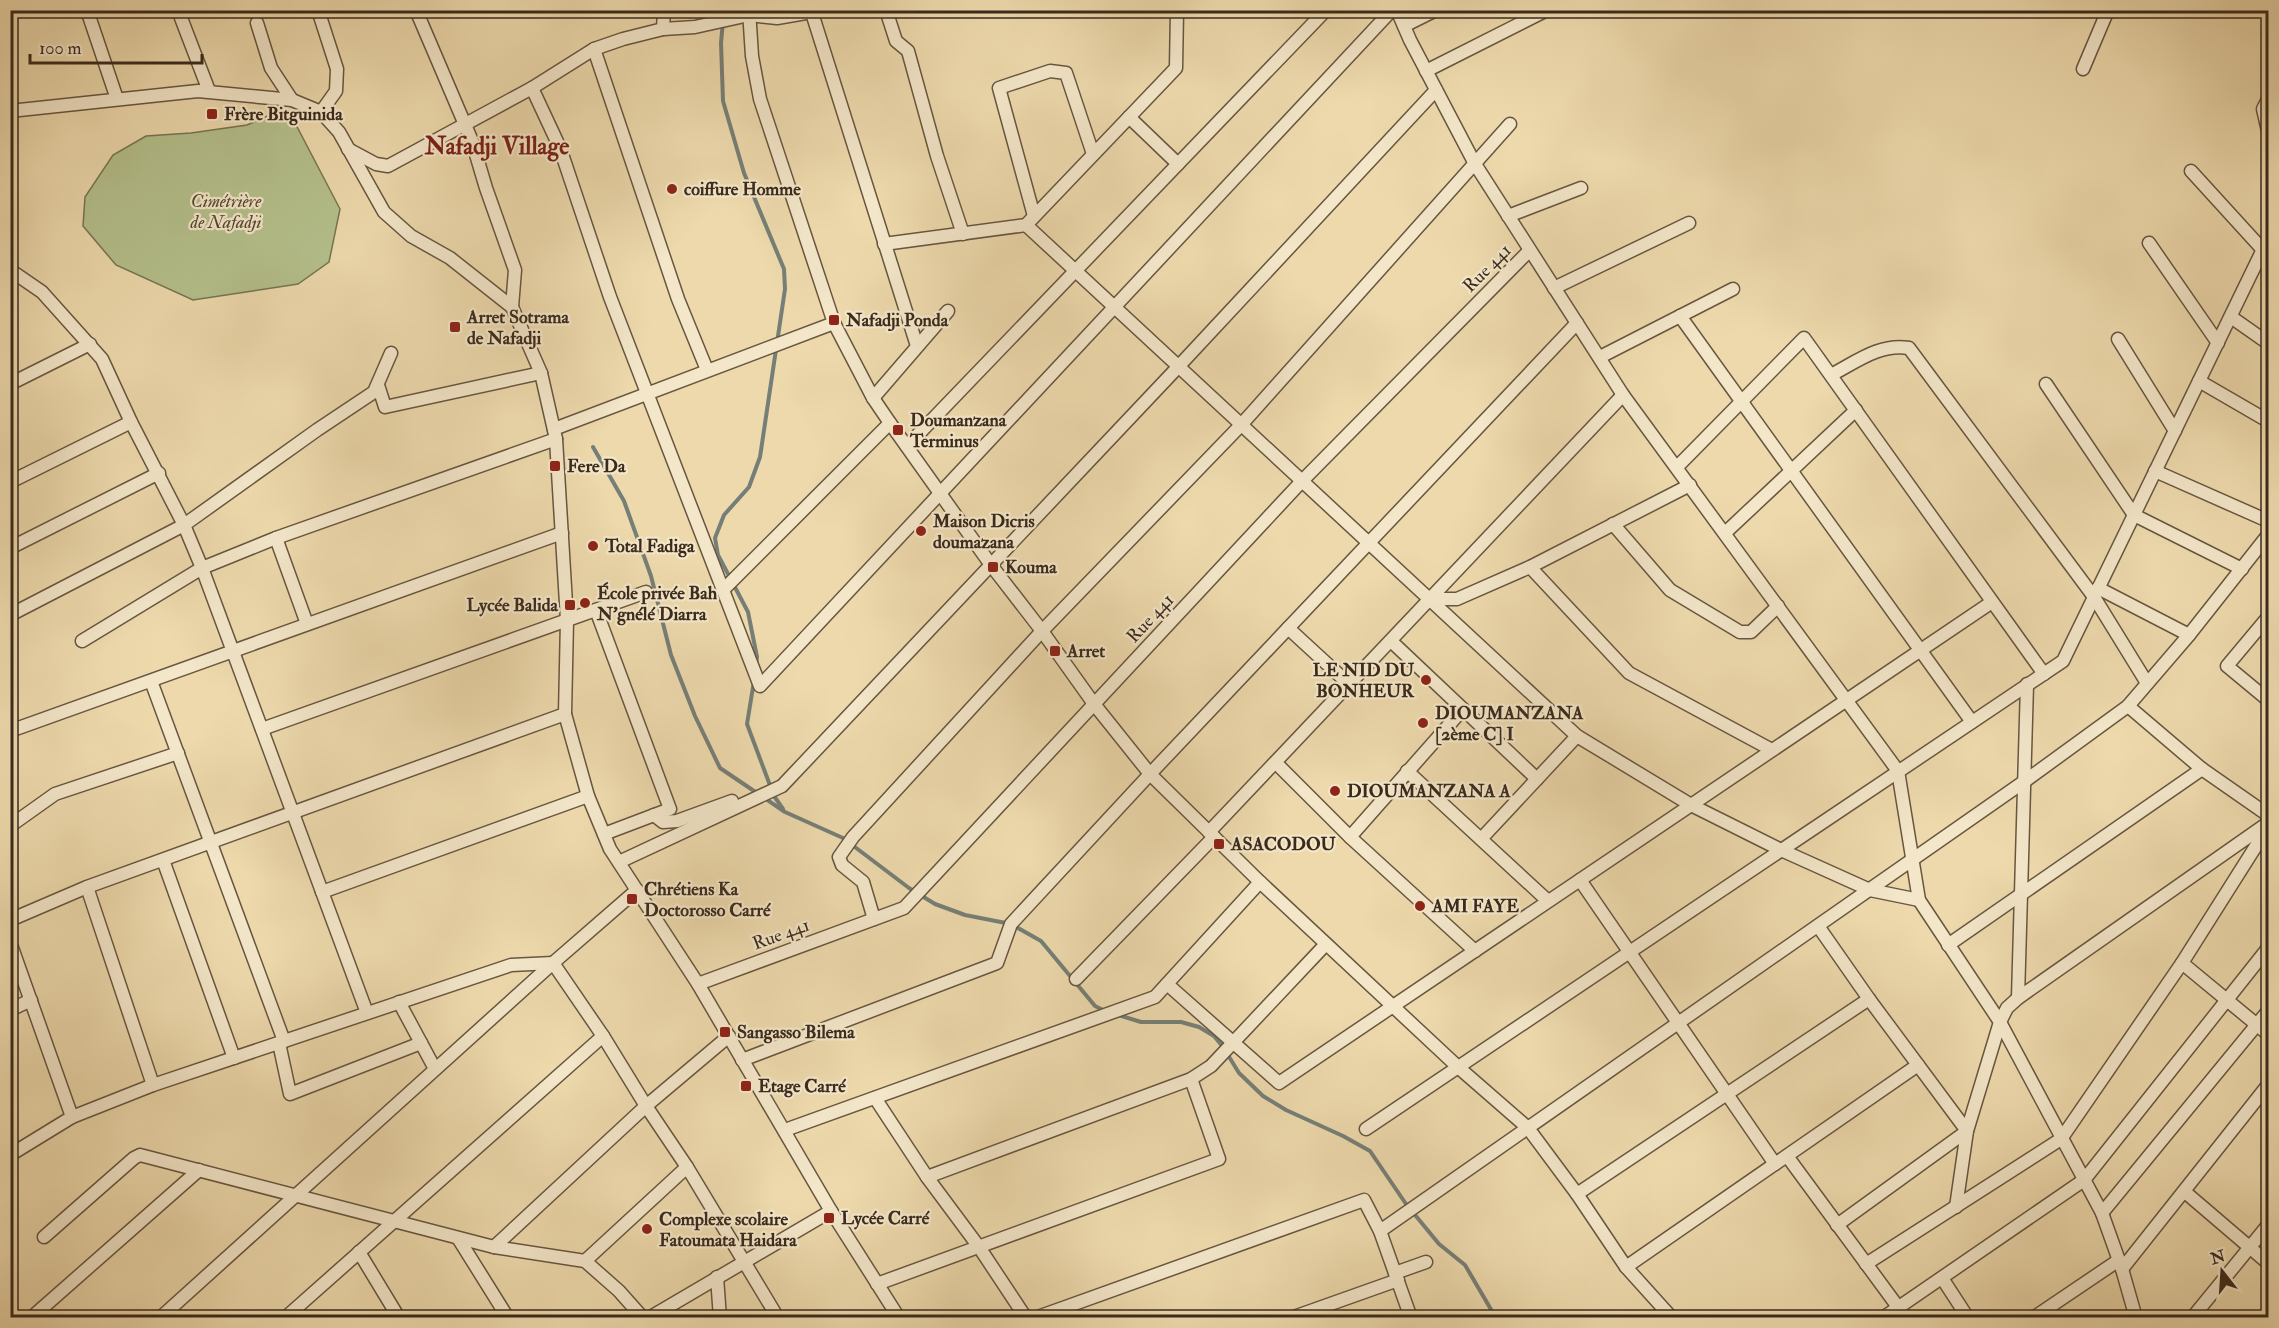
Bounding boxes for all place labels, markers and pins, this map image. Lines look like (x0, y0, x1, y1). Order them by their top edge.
place label: Frère Bitguinida (224, 103, 343, 126)
marker: Frère Bitguinida (205, 107, 219, 121)
place label: coiffure Homme (684, 178, 801, 201)
marker: coiffure Homme (665, 182, 679, 196)
place label: Arret Sotrama de Nafadji (466, 306, 570, 350)
place label: Nafadji Ponda (845, 309, 949, 332)
marker: Nafadji Ponda (827, 313, 841, 327)
marker: Arret Sotrama de Nafadji (448, 320, 462, 334)
place label: Doumanzana Terminus (909, 409, 1007, 453)
marker: Doumanzana Terminus (891, 423, 905, 437)
place label: Fere Da (567, 455, 626, 478)
marker: Fere Da (548, 459, 562, 473)
place label: Maison Dicris doumazana (932, 510, 1035, 554)
marker: Maison Dicris doumazana (914, 524, 928, 538)
place label: Total Fadiga (604, 535, 695, 558)
marker: Total Fadiga (586, 539, 600, 553)
place label: Kouma (1005, 556, 1057, 579)
marker: Kouma (986, 560, 1000, 574)
place label: École privée Bah N'gnélé Diarra (596, 581, 718, 626)
place label: Lycée Balida (466, 594, 559, 617)
marker: École privée Bah N'gnélé Diarra (578, 596, 592, 610)
marker: Lycée Balida (563, 598, 577, 612)
place label: Arret (1066, 640, 1105, 663)
marker: Arret (1048, 644, 1062, 658)
place label: LE NID DU BONHEUR (1313, 659, 1415, 703)
marker: LE NID DU BONHEUR (1419, 673, 1433, 687)
place label: DIOUMANZANA [2ème C] I (1435, 702, 1584, 746)
marker: DIOUMANZANA [2ème C] I (1416, 716, 1430, 730)
place label: DIOUMANZANA A (1347, 780, 1511, 803)
marker: DIOUMANZANA A (1328, 784, 1342, 798)
place label: ASACODOU (1230, 833, 1336, 856)
marker: ASACODOU (1212, 837, 1226, 851)
place label: Chrétiens Ka Doctorosso Carré (644, 878, 771, 922)
marker: Chrétiens Ka Doctorosso Carré (625, 892, 639, 906)
place label: AMI FAYE (1431, 895, 1519, 918)
marker: AMI FAYE (1413, 899, 1427, 913)
place label: Sangasso Bilema (737, 1021, 855, 1044)
marker: Sangasso Bilema (718, 1025, 732, 1039)
place label: Etage Carré (758, 1075, 846, 1098)
marker: Etage Carré (739, 1079, 753, 1093)
place label: Lycée Carré (841, 1207, 930, 1230)
place label: Complexe scolaire Fatoumata Haidara (659, 1208, 797, 1252)
marker: Lycée Carré (822, 1211, 836, 1225)
marker: Complexe scolaire Fatoumata Haidara (640, 1222, 654, 1236)

